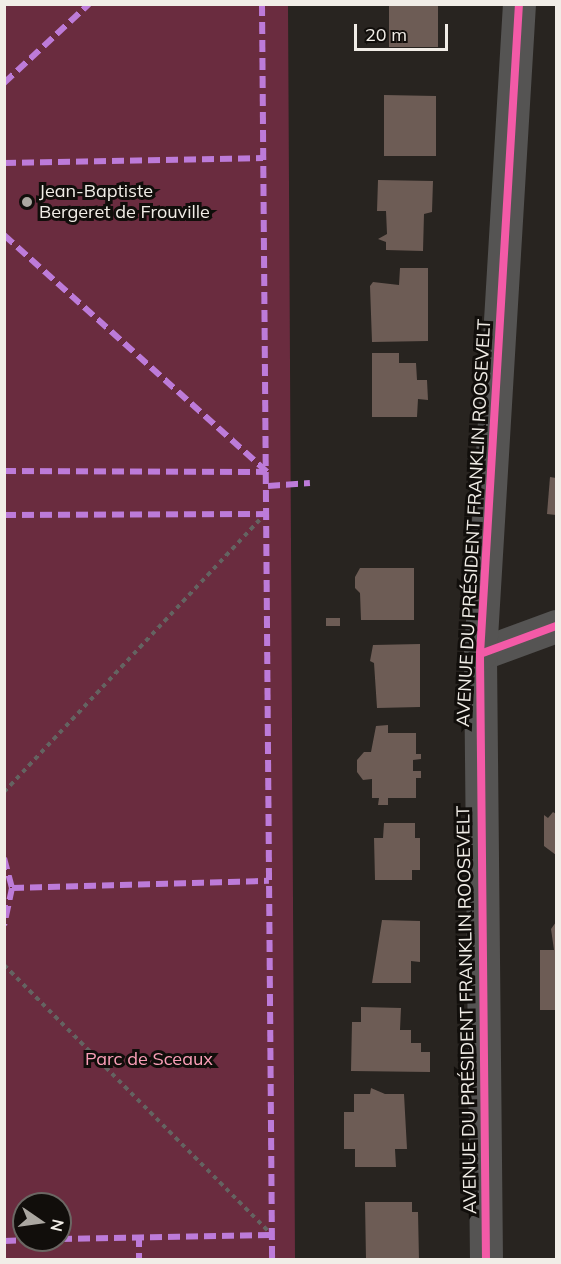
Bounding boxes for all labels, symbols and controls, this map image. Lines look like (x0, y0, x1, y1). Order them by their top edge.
scale bar (357, 12, 452, 50)
text: 20 m (365, 23, 407, 46)
place label: Jean-Baptiste Bergeret de Frouville (39, 181, 210, 224)
marker: Jean-Baptiste Bergeret de Frouville (20, 195, 34, 209)
street label: AVENUE DU PRÉSIDENT FRANKLIN ROOSEVELT (453, 318, 495, 728)
street label: AVENUE DU PRÉSIDENT FRANKLIN ROOSEVELT (453, 806, 481, 1214)
park label: Parc de Sceaux (85, 1048, 213, 1070)
north arrow (12, 1192, 72, 1252)
text: N (46, 1217, 69, 1234)

